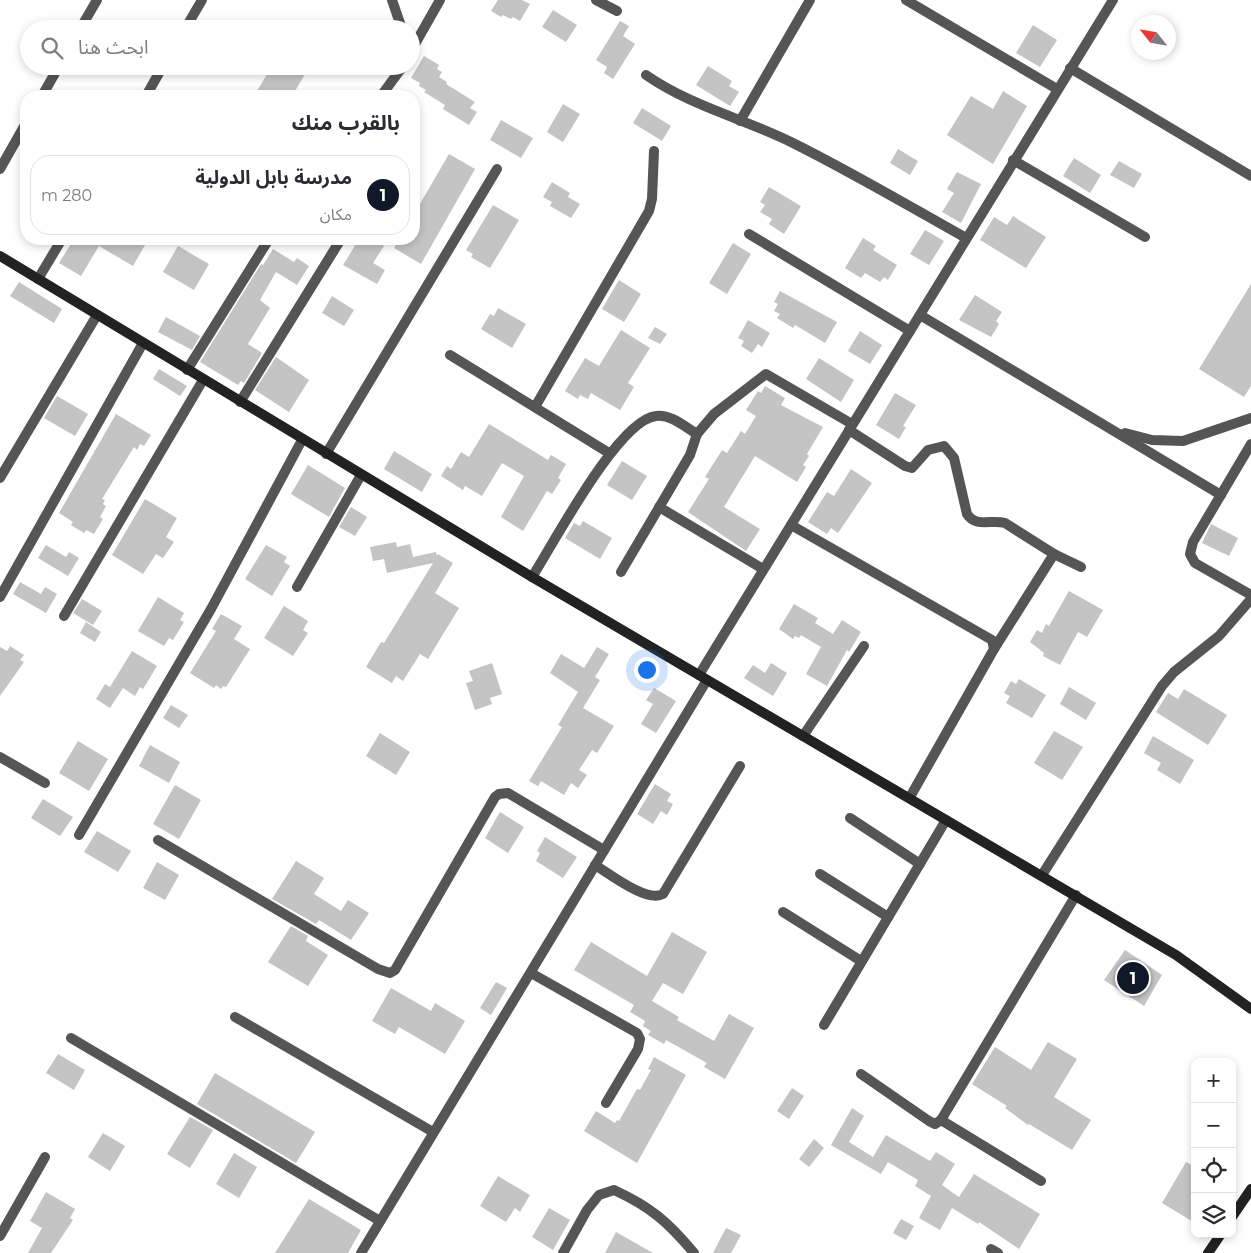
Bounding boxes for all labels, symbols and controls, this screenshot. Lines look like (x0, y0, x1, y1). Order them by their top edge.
north arrow (1131, 15, 1176, 60)
search box (20, 20, 420, 75)
icon: search (38, 34, 66, 62)
text: ابحث هنا (78, 36, 148, 59)
text: بالقرب منك (292, 110, 400, 135)
text: مدرسة بابل الدولية (195, 166, 352, 189)
text: 280 m (41, 186, 92, 205)
text: 1 (380, 186, 386, 205)
text: مكان (320, 205, 352, 224)
your location (634, 657, 660, 683)
pin: 1 (1117, 959, 1149, 997)
map controls (1191, 1058, 1236, 1238)
button: + (1191, 1058, 1236, 1103)
button: − (1191, 1103, 1236, 1148)
button: locate (1191, 1148, 1236, 1193)
button: layers (1191, 1193, 1236, 1238)

